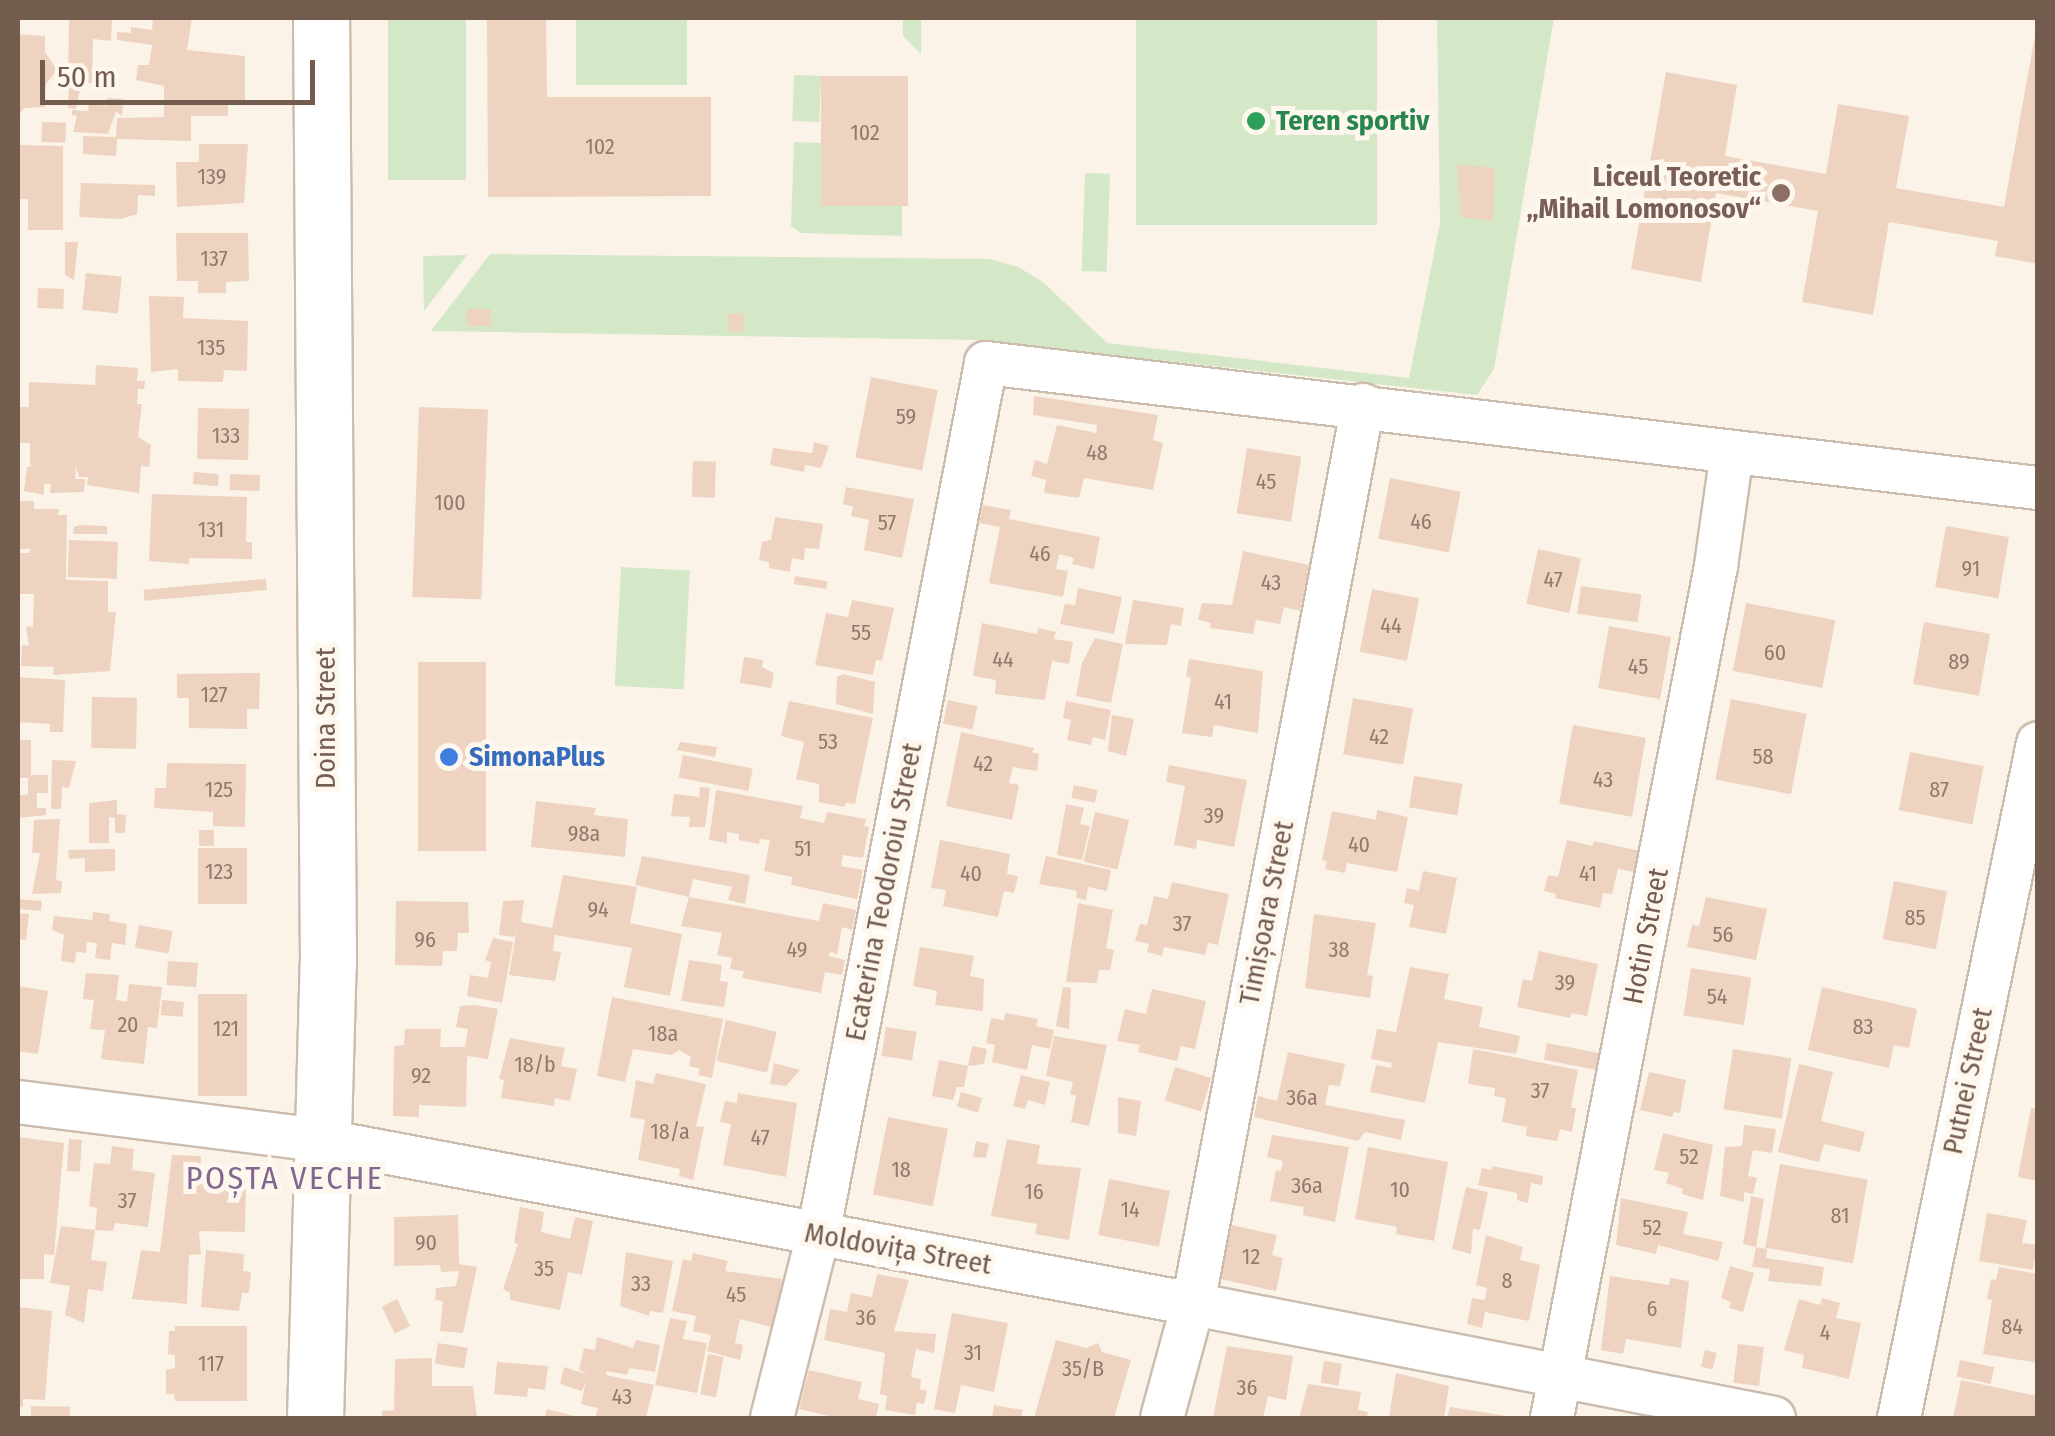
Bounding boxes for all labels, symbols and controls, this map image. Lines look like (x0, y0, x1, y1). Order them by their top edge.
scale bar (45, 40, 320, 102)
text: 50 m (57, 59, 117, 95)
place label: Teren sportiv (1276, 104, 1429, 138)
marker: Teren sportiv (1245, 110, 1267, 132)
house number: 102 (850, 120, 880, 146)
house number: 102 (585, 134, 615, 160)
place label: Liceul Teoretic „Mihail Lomonosov“ (1526, 160, 1761, 226)
house number: 139 (198, 164, 226, 190)
marker: Liceul Teoretic „Mihail Lomonosov“ (1770, 182, 1792, 204)
house number: 137 (200, 246, 228, 272)
house number: 135 (197, 335, 225, 361)
house number: 59 (896, 404, 916, 430)
house number: 133 (212, 423, 240, 449)
house number: 48 (1086, 440, 1108, 466)
house number: 45 (1256, 469, 1276, 495)
house number: 100 (434, 490, 466, 516)
house number: 46 (1410, 509, 1432, 535)
house number: 57 (878, 510, 896, 536)
house number: 131 (198, 517, 224, 543)
house number: 46 (1029, 541, 1051, 567)
house number: 91 (1962, 556, 1980, 582)
house number: 47 (1543, 567, 1563, 593)
house number: 43 (1261, 570, 1281, 596)
house number: 44 (1380, 613, 1402, 639)
house number: 55 (851, 620, 871, 646)
house number: 60 (1764, 640, 1786, 666)
street label: Doina Street (309, 647, 343, 789)
house number: 44 (992, 647, 1014, 673)
house number: 89 (1948, 649, 1970, 675)
house number: 45 (1628, 654, 1648, 680)
house number: 127 (200, 682, 228, 708)
house number: 41 (1214, 689, 1232, 715)
house number: 42 (1369, 724, 1389, 750)
house number: 53 (818, 729, 838, 755)
place label: SimonaPlus (469, 740, 605, 774)
street label: Ecaterina Teodoroiu Street (839, 740, 929, 1044)
house number: 58 (1752, 744, 1774, 770)
marker: SimonaPlus (438, 746, 460, 768)
house number: 42 (973, 751, 993, 777)
house number: 43 (1593, 767, 1613, 793)
house number: 125 (205, 777, 233, 803)
house number: 87 (1929, 777, 1949, 803)
house number: 39 (1204, 803, 1224, 829)
street label: Timișoara Street (1233, 818, 1301, 1008)
house number: 98a (568, 821, 600, 847)
house number: 40 (1348, 832, 1370, 858)
house number: 51 (794, 836, 812, 862)
house number: 123 (205, 859, 233, 885)
house number: 40 (960, 861, 982, 887)
house number: 41 (1579, 861, 1597, 887)
street label: Hotin Street (1616, 865, 1676, 1007)
house number: 94 (587, 897, 609, 923)
house number: 85 (1904, 905, 1926, 931)
house number: 37 (1173, 911, 1191, 937)
house number: 56 (1712, 922, 1734, 948)
house number: 96 (414, 927, 436, 953)
house number: 49 (787, 937, 807, 963)
house number: 38 (1329, 937, 1349, 963)
house number: 39 (1555, 970, 1575, 996)
house number: 54 (1707, 984, 1727, 1010)
street label: Putnei Street (1936, 1005, 2000, 1157)
house number: 20 (117, 1012, 139, 1038)
house number: 83 (1853, 1014, 1873, 1040)
house number: 121 (213, 1016, 239, 1042)
house number: 18a (648, 1021, 678, 1047)
house number: 18/b (514, 1052, 556, 1078)
house number: 92 (411, 1063, 431, 1089)
house number: 37 (1531, 1078, 1549, 1104)
house number: 36a (1286, 1085, 1318, 1111)
house number: 18/a (650, 1119, 690, 1145)
house number: 47 (750, 1125, 770, 1151)
house number: 52 (1679, 1144, 1699, 1170)
house number: 18 (891, 1157, 911, 1183)
district label: POȘTA VECHE (186, 1159, 384, 1197)
house number: 36a (1291, 1173, 1323, 1199)
house number: 10 (1390, 1177, 1410, 1203)
house number: 16 (1024, 1179, 1044, 1205)
house number: 37 (118, 1188, 136, 1214)
house number: 14 (1120, 1197, 1140, 1223)
house number: 81 (1830, 1203, 1850, 1229)
house number: 52 (1642, 1215, 1662, 1241)
street label: Moldovița Street (802, 1216, 994, 1282)
house number: 90 (415, 1230, 437, 1256)
house number: 12 (1242, 1244, 1260, 1270)
house number: 35 (534, 1256, 554, 1282)
house number: 8 (1502, 1268, 1512, 1294)
house number: 33 (631, 1271, 651, 1297)
house number: 45 (726, 1282, 746, 1308)
house number: 6 (1647, 1296, 1657, 1322)
house number: 36 (856, 1305, 876, 1331)
house number: 84 (2001, 1314, 2023, 1340)
house number: 4 (1820, 1320, 1830, 1346)
house number: 31 (964, 1340, 982, 1366)
house number: 117 (198, 1351, 224, 1377)
house number: 35/B (1062, 1356, 1104, 1382)
house number: 36 (1237, 1375, 1257, 1401)
house number: 43 (612, 1384, 632, 1410)

